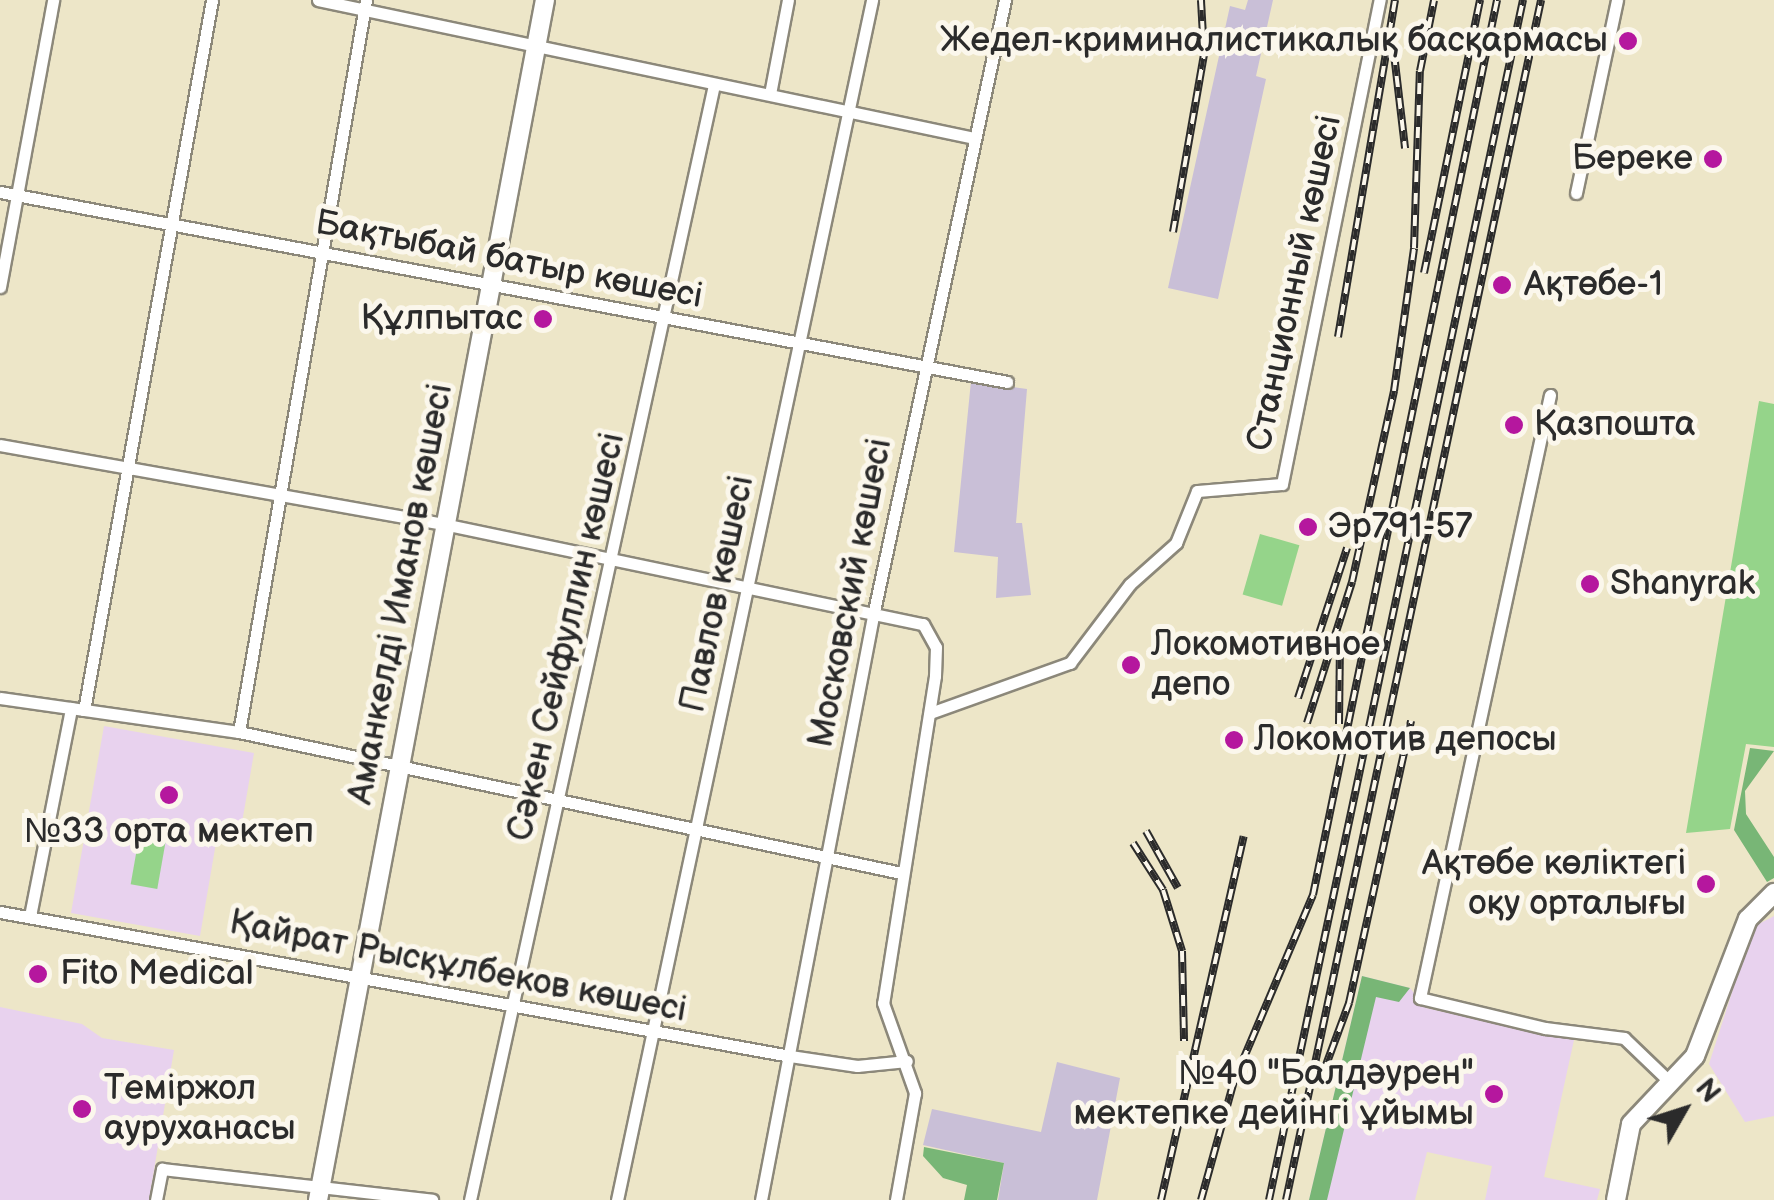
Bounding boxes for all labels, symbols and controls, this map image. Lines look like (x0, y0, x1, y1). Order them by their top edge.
place label: Жедел-криминалистикалық басқармасы (940, 20, 1608, 62)
marker: Жедел-криминалистикалық басқармасы (1617, 30, 1639, 52)
street label: Станционный көшесі (1239, 111, 1351, 455)
place label: Береке (1572, 138, 1693, 180)
marker: Береке (1702, 148, 1724, 170)
street label: Бақтыбай батыр көшесі (312, 202, 706, 318)
place label: Ақтөбе-1 (1524, 264, 1663, 306)
marker: Ақтөбе-1 (1489, 272, 1515, 298)
place label: Құлпытас (361, 298, 523, 340)
marker: Құлпытас (532, 308, 554, 330)
street label: Аманкелді Иманов көшесі (340, 380, 462, 808)
place label: Қазпошта (1534, 404, 1696, 446)
marker: Қазпошта (1503, 414, 1525, 436)
street label: Сәкен Сейфуллин көшесі (500, 429, 634, 845)
street label: Московский көшесі (800, 435, 902, 751)
street label: Павлов көшесі (672, 472, 764, 716)
place label: Эр791-57 (1328, 506, 1472, 548)
marker: Эр791-57 (1297, 516, 1319, 538)
place label: Shanyrak (1610, 563, 1755, 605)
marker: Shanyrak (1579, 573, 1601, 595)
place label: Локомотивное депо (1151, 624, 1380, 706)
marker: Локомотивное депо (1120, 654, 1142, 676)
place label: Локомотив депосы (1254, 719, 1557, 761)
marker: Локомотив депосы (1223, 729, 1245, 751)
marker: №33 орта мектеп (158, 784, 180, 806)
place label: №33 орта мектеп (24, 811, 314, 853)
place label: Ақтөбе көліктегі оқу орталығы (1422, 843, 1686, 925)
marker: Ақтөбе көліктегі оқу орталығы (1695, 873, 1717, 895)
street label: Қайрат Рысқұлбеков көшесі (226, 902, 690, 1032)
place label: Fito Medical (60, 953, 254, 995)
marker: Fito Medical (25, 961, 51, 987)
place label: №40 "Балдәурен" мектепке дейінгі ұйымы (1074, 1053, 1474, 1135)
north arrow (1634, 1060, 1734, 1160)
place label: Теміржол ауруханасы (104, 1068, 296, 1150)
text: N (1688, 1072, 1727, 1109)
marker: №40 "Балдәурен" мектепке дейінгі ұйымы (1483, 1083, 1505, 1105)
marker: Теміржол ауруханасы (69, 1096, 95, 1122)

